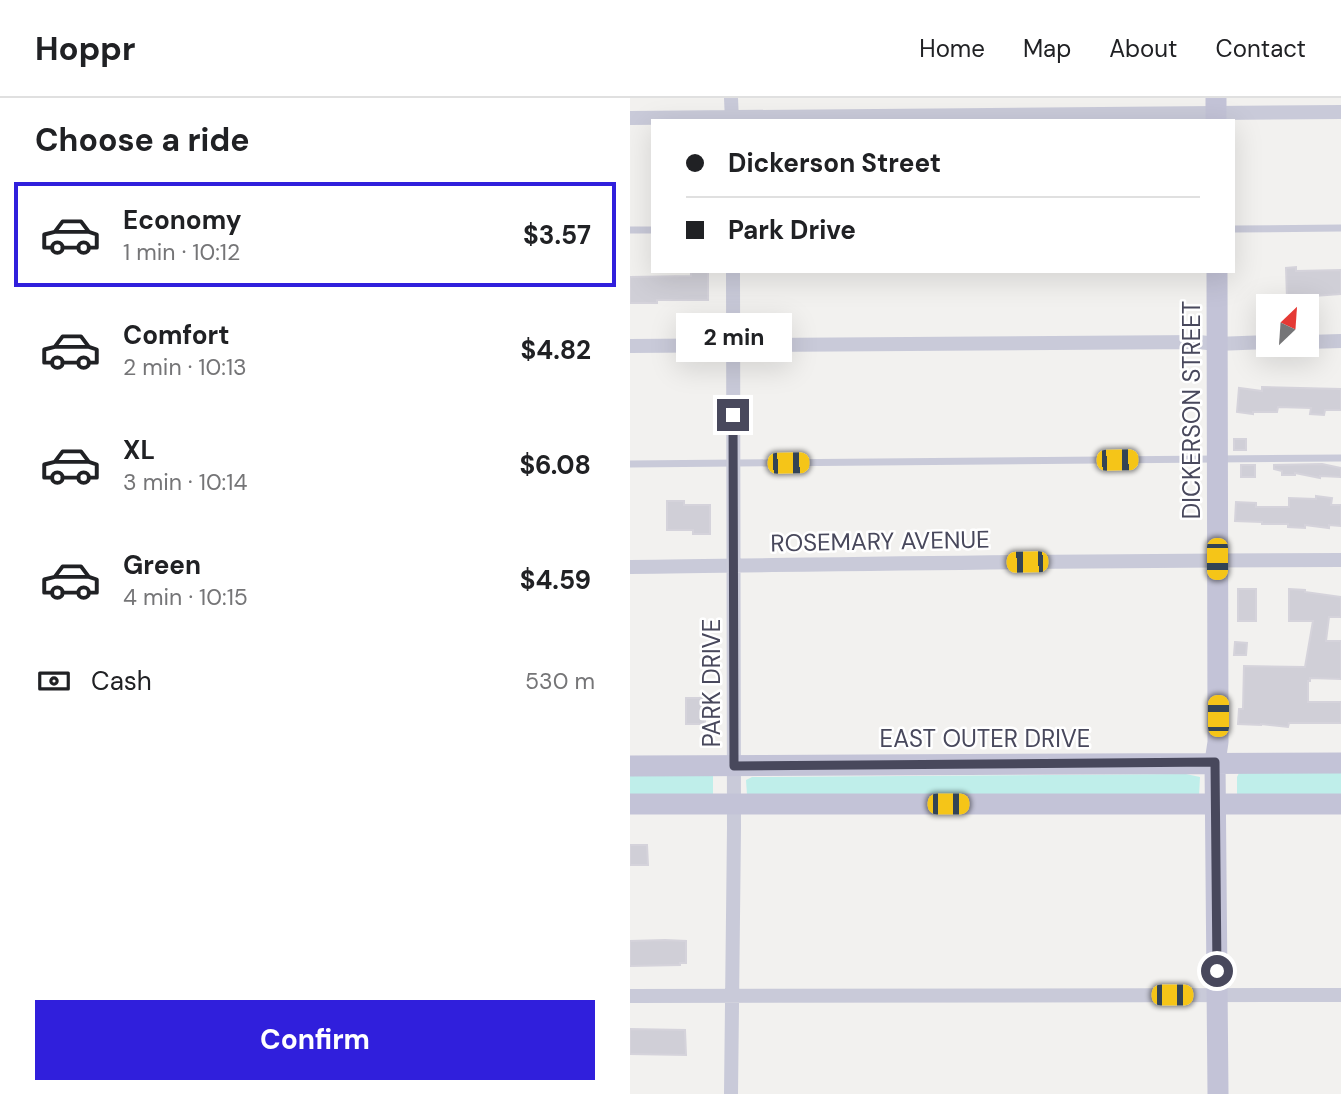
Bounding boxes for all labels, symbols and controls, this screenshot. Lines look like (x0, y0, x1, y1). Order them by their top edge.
text: Hoppr (35, 27, 135, 70)
text: Home (919, 33, 985, 64)
text: Map (1023, 33, 1071, 64)
text: About (1109, 33, 1178, 64)
text: Contact (1216, 33, 1306, 64)
text: Choose a ride (35, 119, 250, 161)
text: Dickerson Street (728, 146, 941, 180)
icon: car (39, 203, 102, 266)
text: Economy (123, 203, 241, 237)
text: Park Drive (728, 213, 856, 247)
text: $3.57 (523, 218, 591, 252)
text: 1 min · 10:12 (123, 237, 240, 267)
north arrow (1256, 294, 1320, 357)
map controls (1256, 294, 1319, 357)
street label: DICKERSON STREET (1176, 301, 1207, 519)
callout: 2 min (675, 314, 791, 362)
icon: car (39, 318, 102, 381)
text: Comfort (123, 318, 229, 352)
text: 2 min (704, 322, 764, 352)
text: $4.82 (521, 333, 591, 367)
text: 2 min · 10:13 (123, 352, 247, 382)
route end (717, 399, 749, 431)
icon: car (39, 433, 102, 496)
text: XL (123, 433, 155, 467)
text: $6.08 (519, 448, 591, 482)
car (1096, 449, 1139, 471)
car (767, 452, 810, 474)
text: 3 min · 10:14 (123, 467, 247, 497)
street label: ROSEMARY AVENUE (770, 524, 990, 558)
car (1207, 538, 1228, 580)
icon: car (39, 548, 102, 611)
text: Green (123, 548, 201, 582)
car (1006, 551, 1049, 573)
text: $4.59 (520, 563, 591, 597)
text: 4 min · 10:15 (123, 582, 248, 612)
street label: PARK DRIVE (696, 619, 727, 747)
icon: cash (35, 662, 73, 700)
text: Cash (91, 664, 152, 698)
text: 530 m (525, 666, 595, 696)
car (1208, 695, 1229, 737)
street label: EAST OUTER DRIVE (880, 723, 1090, 754)
car (928, 794, 970, 815)
route start (1201, 955, 1233, 987)
car (1152, 985, 1194, 1006)
button: Confirm (35, 1000, 595, 1080)

